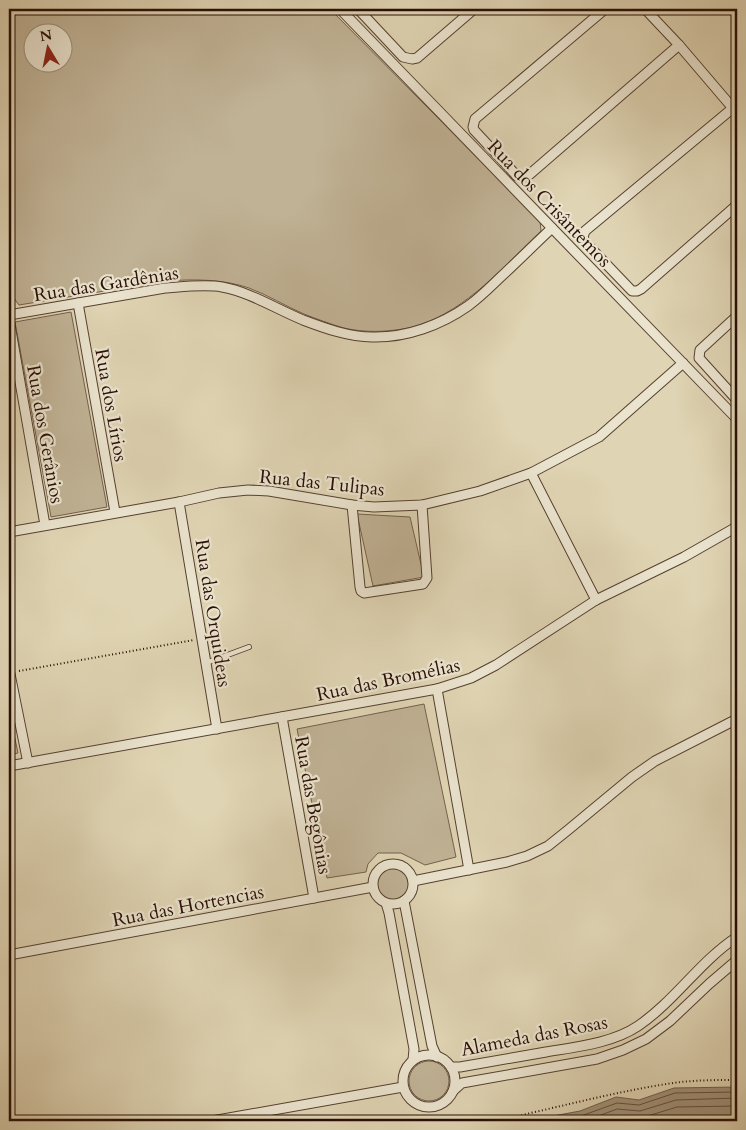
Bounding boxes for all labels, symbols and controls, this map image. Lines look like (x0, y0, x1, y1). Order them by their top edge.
north arrow (22, 22, 72, 72)
text: N (38, 25, 53, 46)
street label: Rua dos Crisântemos (481, 134, 617, 273)
street label: Rua das Gardênias (32, 260, 180, 308)
street label: Rua dos Lírios (88, 347, 134, 464)
street label: Rua dos Gerânios (20, 363, 70, 506)
street label: Rua das Tulipas (258, 463, 386, 503)
street label: Rua das Orquideas (188, 537, 238, 689)
street label: Rua das Bromélias (314, 652, 462, 708)
street label: Rua das Begônias (288, 734, 338, 876)
street label: Rua das Hortencias (110, 879, 266, 933)
street label: Alameda das Rosas (459, 1009, 610, 1063)

